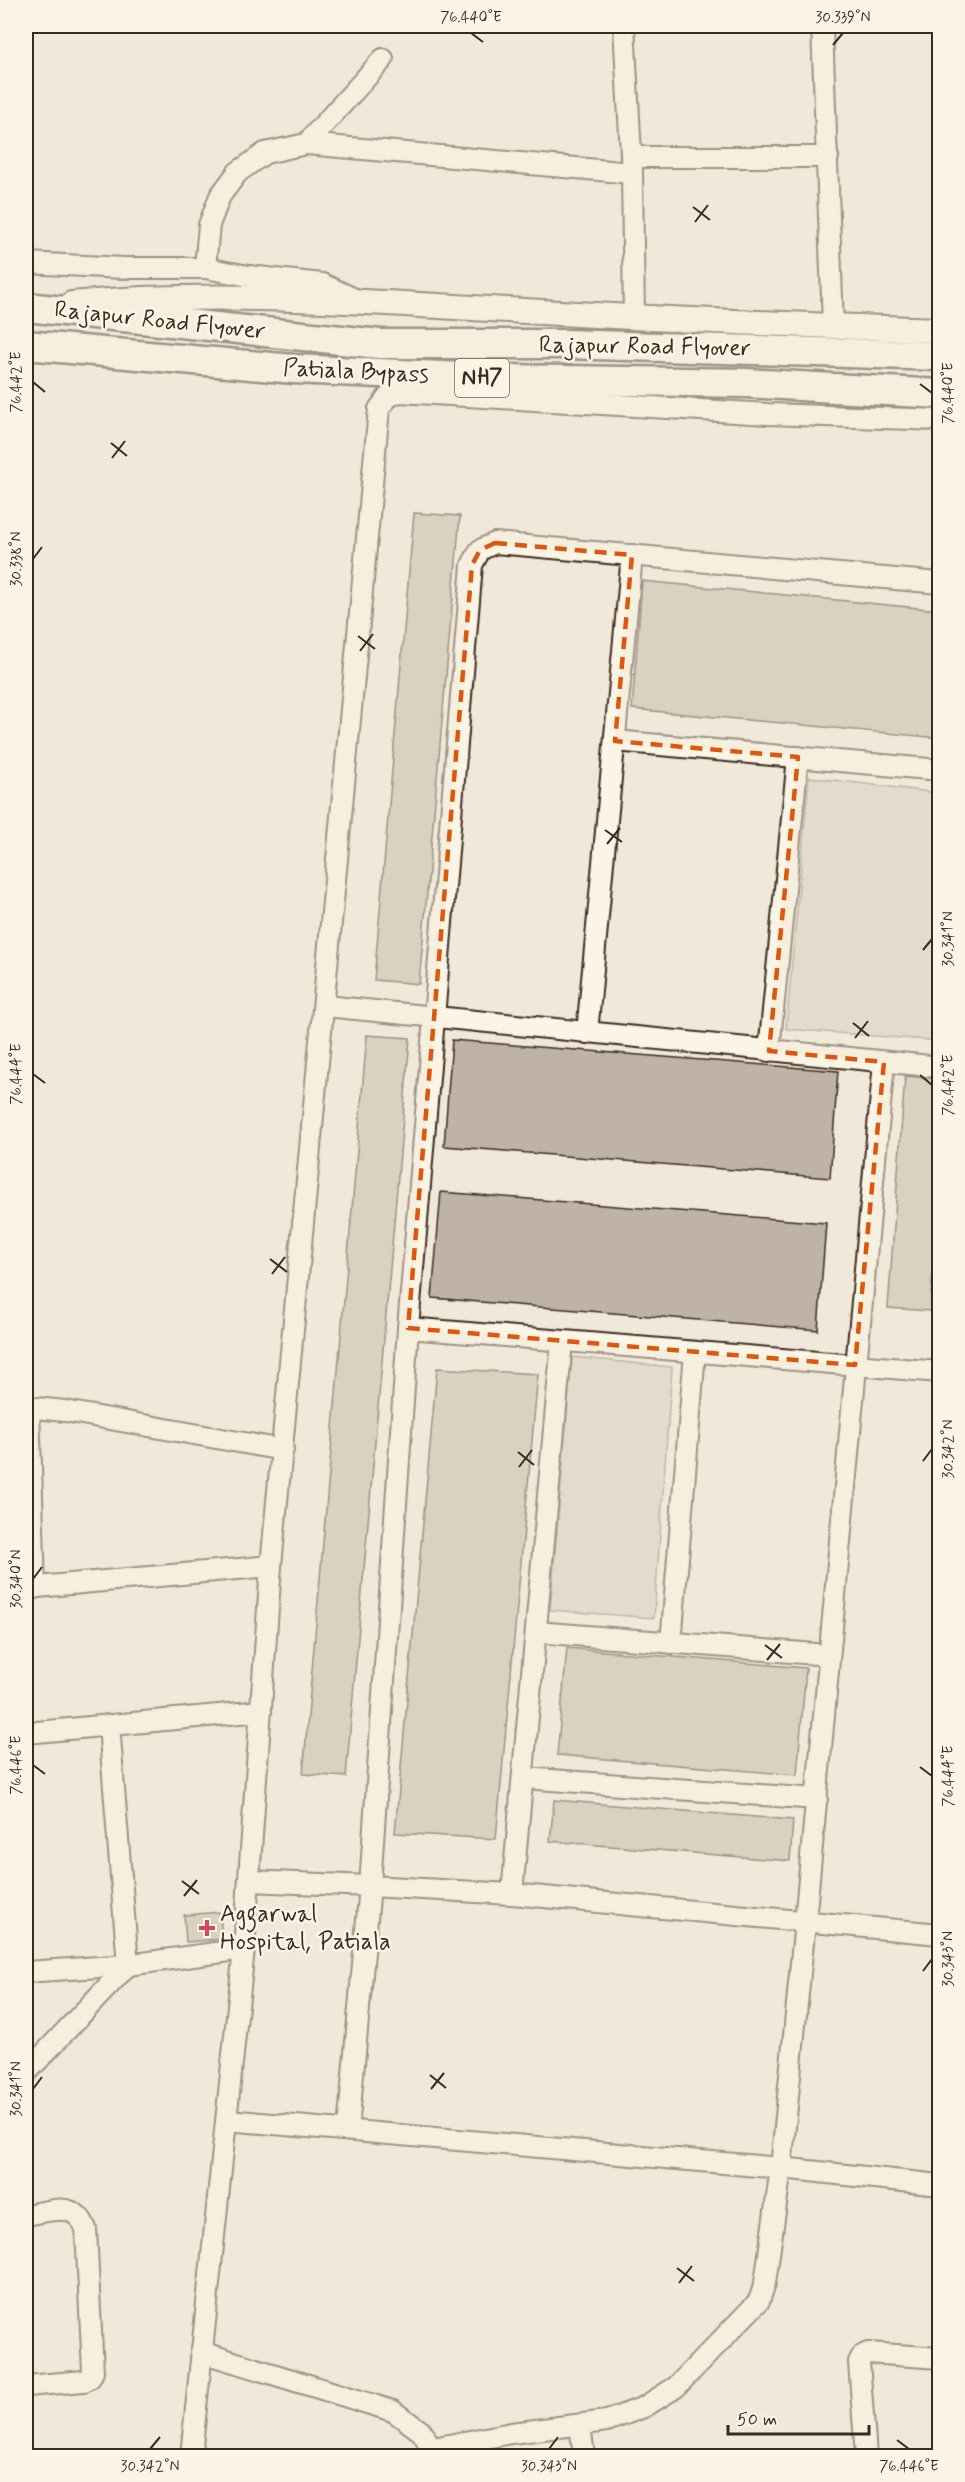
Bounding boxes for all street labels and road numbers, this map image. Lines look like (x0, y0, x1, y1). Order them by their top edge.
street label: Rajapur Road Flyover (53, 294, 267, 348)
street label: Rajapur Road Flyover (539, 330, 751, 364)
street label: Patiala Bypass (282, 353, 430, 391)
road number: NH7 (455, 359, 509, 397)

